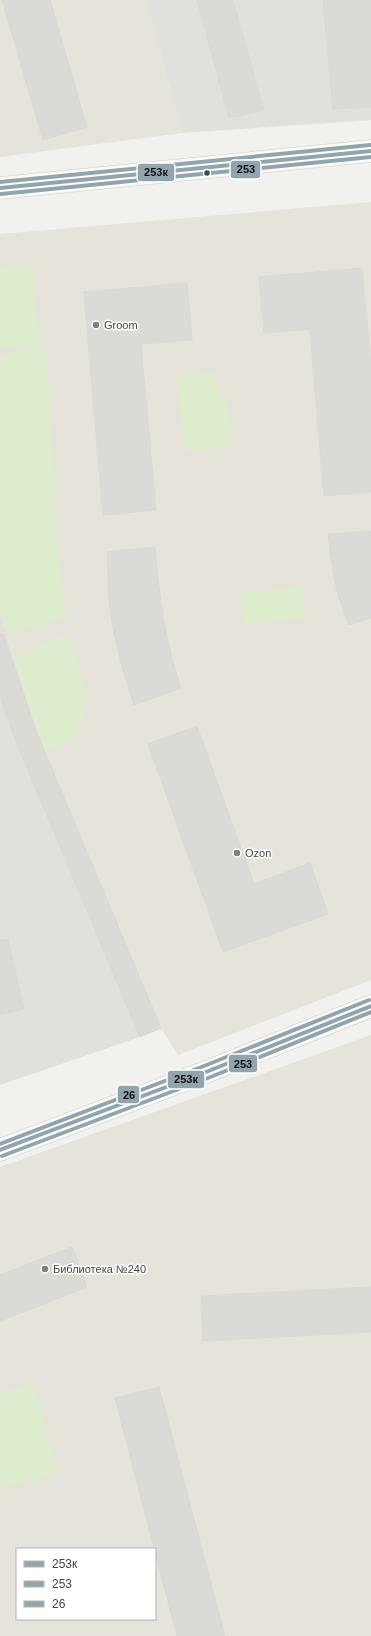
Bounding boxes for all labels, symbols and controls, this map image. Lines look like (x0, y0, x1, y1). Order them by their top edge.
line badge: 253 (230, 160, 261, 179)
line badge: 253к (137, 163, 175, 182)
text: 253 (237, 163, 255, 175)
text: 253к (144, 166, 168, 178)
unlabelled marker (202, 168, 212, 178)
place label: Groom (104, 319, 138, 331)
marker: Groom (91, 320, 101, 330)
place label: Ozon (245, 847, 271, 859)
marker: Ozon (232, 848, 242, 858)
line badge: 253 (228, 1054, 258, 1073)
text: 253 (234, 1058, 252, 1070)
line badge: 253к (167, 1070, 205, 1089)
text: 253к (174, 1073, 198, 1085)
line badge: 26 (117, 1085, 140, 1104)
text: 26 (123, 1089, 135, 1101)
place label: Библиотека №240 (53, 1263, 146, 1275)
marker: Библиотека №240 (40, 1264, 50, 1274)
legend (16, 1548, 156, 1620)
text: 253к (52, 1557, 78, 1571)
text: 253 (52, 1577, 72, 1591)
text: 26 (52, 1597, 66, 1611)

